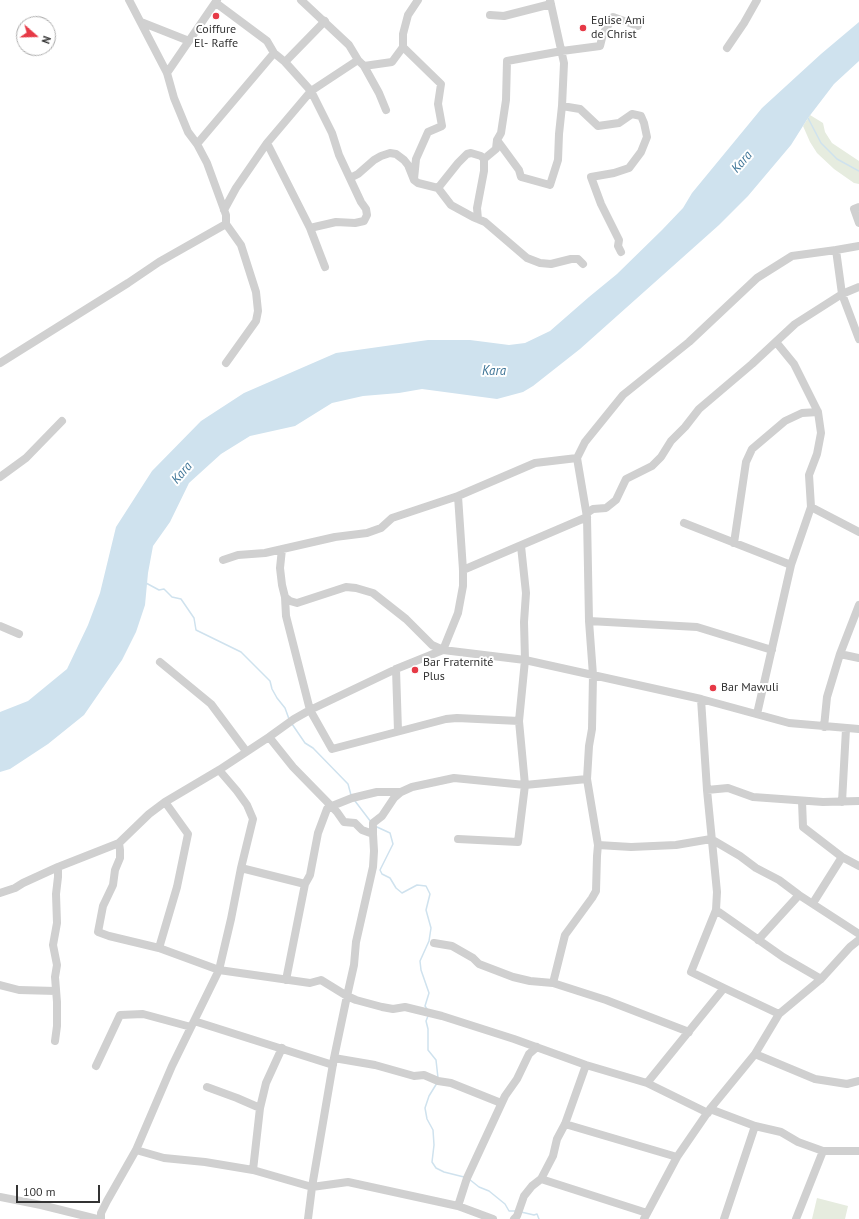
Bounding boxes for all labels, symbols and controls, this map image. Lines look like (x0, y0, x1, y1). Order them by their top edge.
marker: Coiffure El- Raffe (211, 11, 221, 21)
place label: Eglise Ami de Christ (591, 14, 645, 42)
north arrow (16, 16, 56, 56)
place label: Coiffure El- Raffe (194, 23, 238, 51)
marker: Eglise Ami de Christ (578, 23, 588, 33)
text: N (39, 34, 54, 46)
water label: Kara (728, 148, 756, 176)
water label: Kara (482, 363, 506, 379)
water label: Kara (168, 459, 196, 487)
place label: Bar Fraternité Plus (423, 656, 493, 684)
marker: Bar Fraternité Plus (410, 665, 420, 675)
place label: Bar Mawuli (721, 681, 779, 695)
marker: Bar Mawuli (708, 683, 718, 693)
scale bar (18, 1177, 102, 1203)
text: 100 m (23, 1184, 56, 1199)

